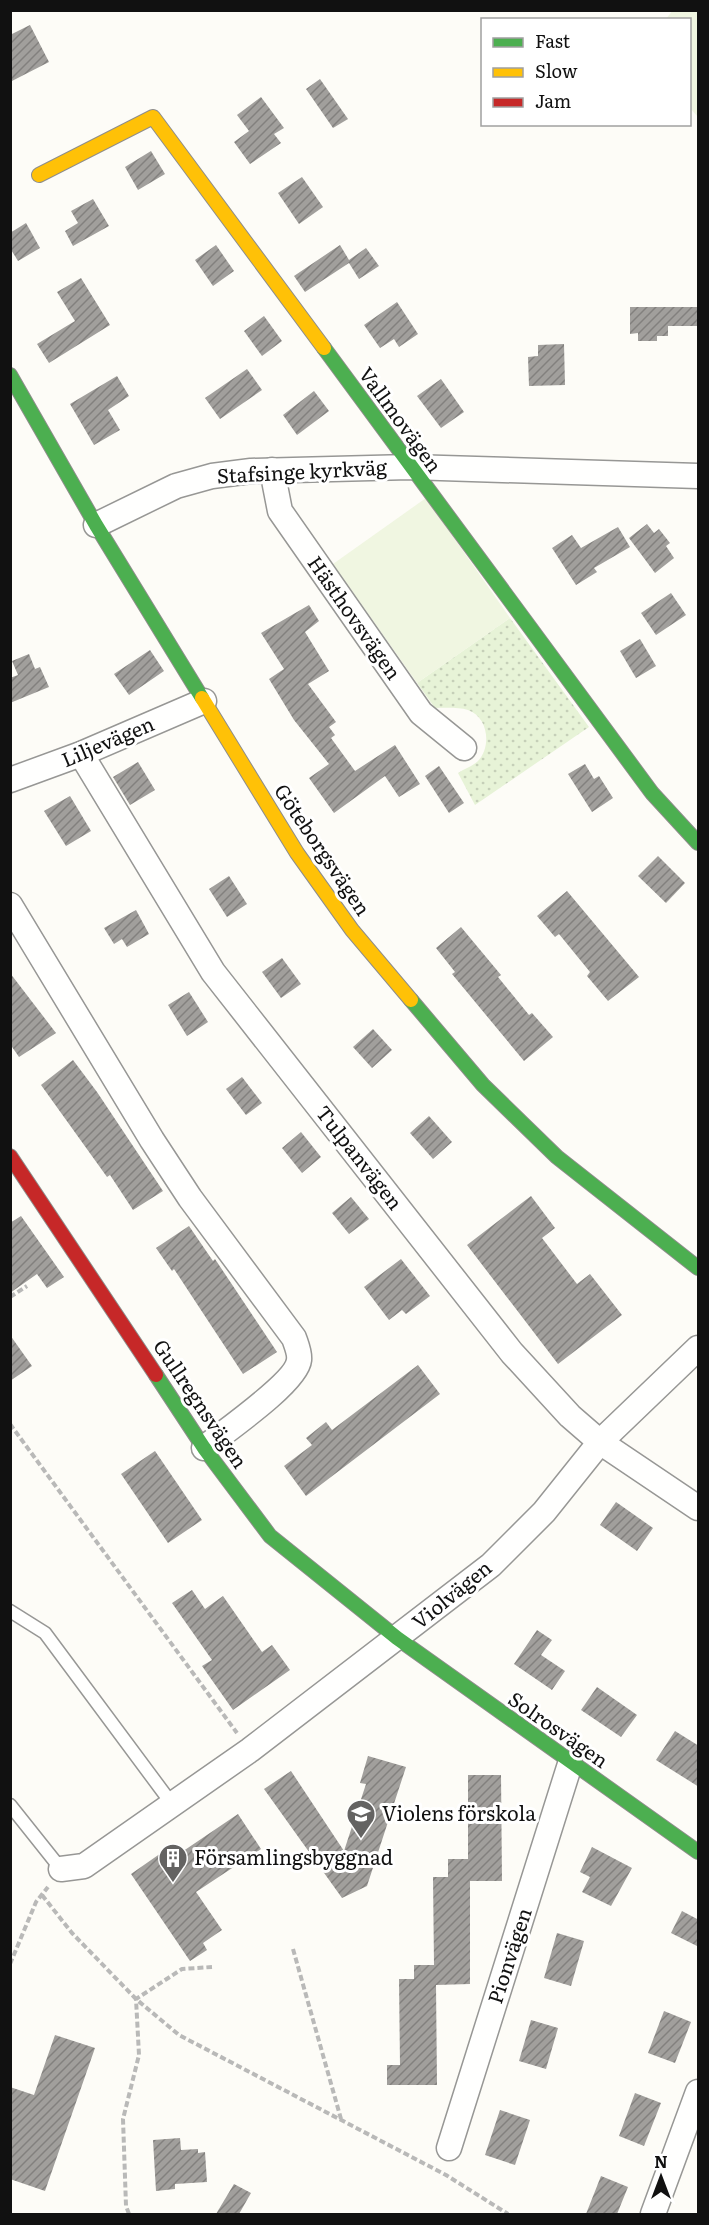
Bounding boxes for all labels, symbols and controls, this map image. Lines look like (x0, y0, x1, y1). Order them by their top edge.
legend (481, 18, 691, 126)
text: Fast (535, 27, 571, 54)
text: Slow (535, 57, 578, 84)
text: Jam (535, 87, 571, 114)
street label: Vallmovägen (353, 360, 450, 478)
street label: Stafsinge kyrkväg (216, 451, 389, 489)
street label: Hästhovsvägen (302, 549, 410, 685)
street label: Liljevägen (56, 707, 158, 773)
street label: Göteborgsvägen (268, 777, 379, 921)
street label: Tulpanvägen (310, 1098, 411, 1215)
street label: Gullregnsvägen (147, 1332, 256, 1474)
street label: Violvägen (404, 1552, 497, 1635)
street label: Solrosvägen (503, 1683, 615, 1774)
place label: Violens förskola (382, 1797, 536, 1827)
school or university icon: Violens förskola (345, 1798, 377, 1840)
place label: Församlingsbyggnad (194, 1841, 393, 1871)
building icon: Församlingsbyggnad (157, 1842, 189, 1884)
street label: Pionvägen (479, 1904, 538, 2007)
north arrow (631, 2147, 691, 2207)
text: N (654, 2149, 668, 2173)

